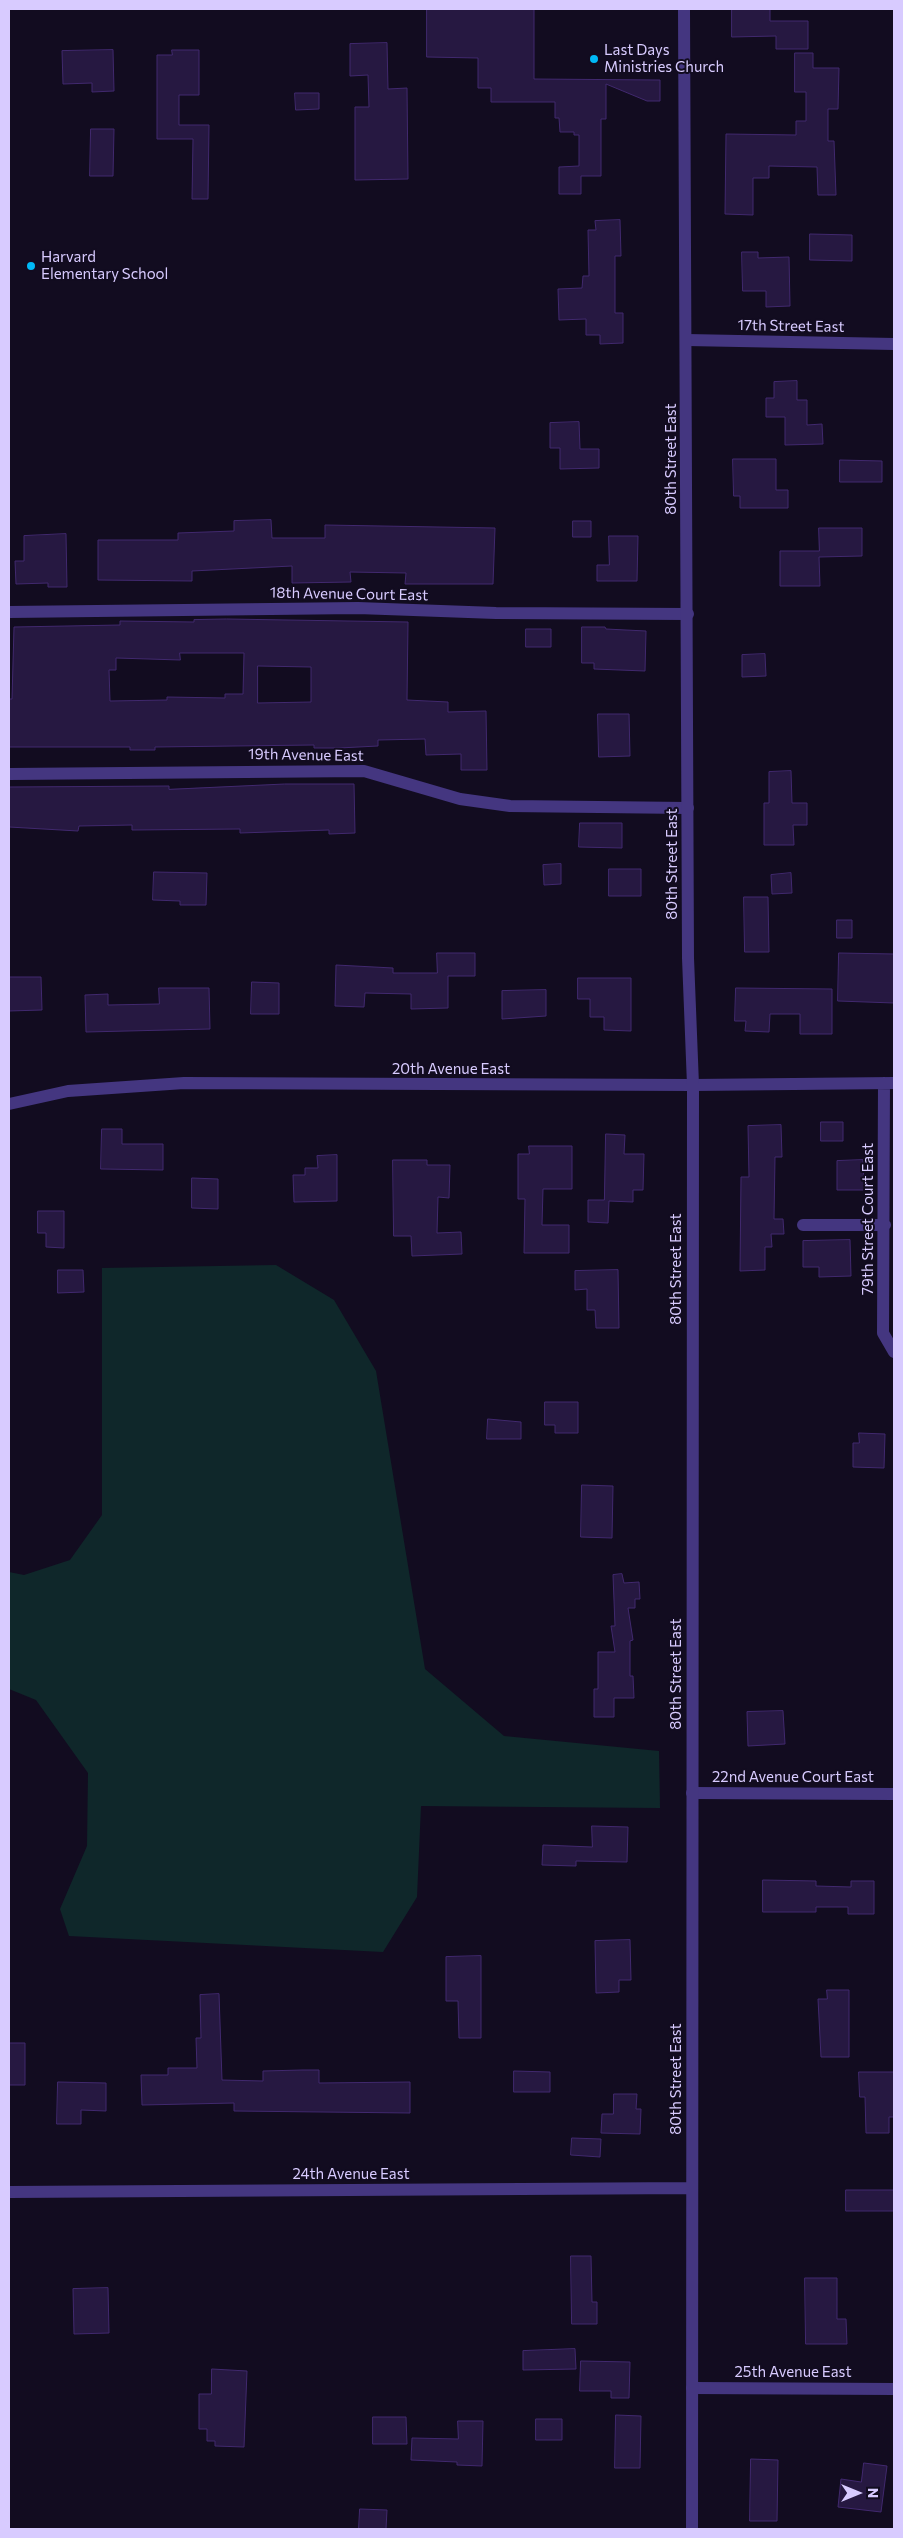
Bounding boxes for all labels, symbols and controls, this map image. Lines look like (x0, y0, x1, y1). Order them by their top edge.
place label: Last Days Ministries Church (604, 41, 724, 76)
marker: Last Days Ministries Church (588, 53, 600, 65)
place label: Harvard Elementary School (41, 248, 168, 283)
marker: Harvard Elementary School (25, 260, 37, 272)
street label: 17th Street East (737, 316, 845, 336)
street label: 80th Street East (662, 403, 680, 515)
street label: 18th Avenue Court East (270, 584, 428, 604)
street label: 19th Avenue East (248, 745, 364, 765)
street label: 80th Street East (663, 808, 681, 920)
street label: 20th Avenue East (392, 1060, 510, 1078)
street label: 79th Street Court East (859, 1143, 877, 1295)
street label: 80th Street East (667, 1213, 685, 1325)
street label: 80th Street East (667, 1618, 685, 1730)
street label: 22nd Avenue Court East (712, 1768, 874, 1786)
street label: 80th Street East (667, 2023, 685, 2135)
street label: 24th Avenue East (292, 2165, 410, 2183)
street label: 25th Avenue East (734, 2363, 852, 2381)
north arrow (833, 2468, 883, 2518)
text: N (865, 2488, 882, 2498)

